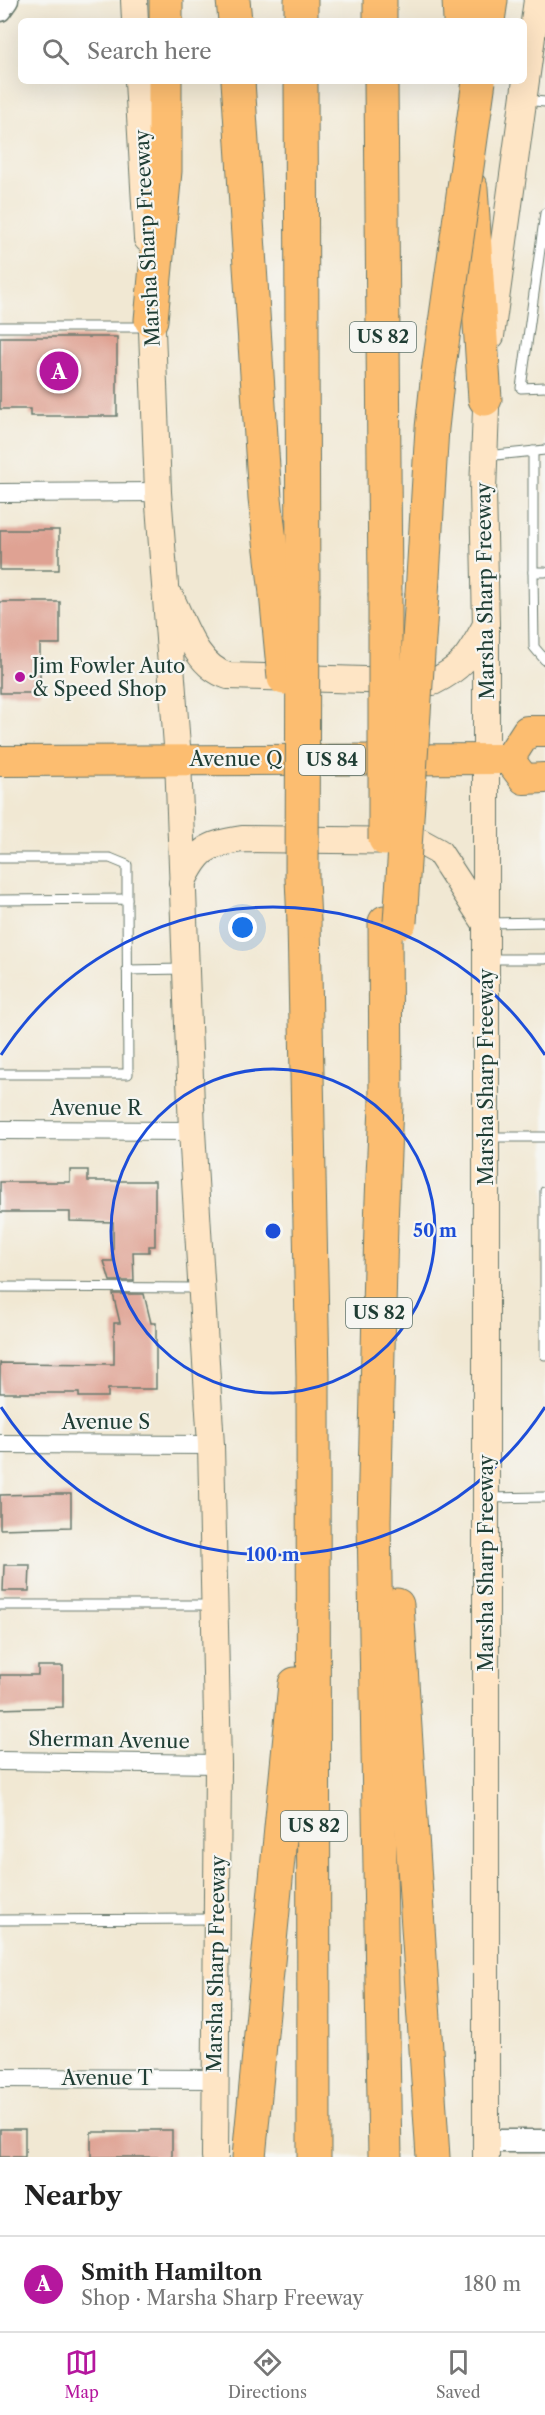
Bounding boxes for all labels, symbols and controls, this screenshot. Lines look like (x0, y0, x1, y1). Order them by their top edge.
search box (18, 18, 527, 84)
icon: search (39, 35, 72, 68)
text: Search here (87, 38, 212, 65)
street label: Marsha Sharp Freeway (129, 128, 165, 347)
road number: US 82 (350, 322, 416, 352)
pin: A (40, 348, 78, 394)
street label: Marsha Sharp Freeway (471, 481, 499, 700)
place label: Jim Fowler Auto & Speed Shop (29, 654, 185, 701)
marker: Jim Fowler Auto & Speed Shop (13, 670, 27, 684)
road number: US 84 (299, 745, 365, 775)
street label: Avenue Q (188, 747, 283, 771)
your location (228, 913, 257, 942)
street label: Marsha Sharp Freeway (474, 967, 498, 1186)
street label: Avenue R (49, 1096, 143, 1120)
text: 50 m (413, 1220, 457, 1242)
centre of rings (263, 1221, 283, 1241)
road number: US 82 (346, 1298, 412, 1328)
street label: Avenue S (61, 1410, 150, 1434)
street label: Marsha Sharp Freeway (474, 1453, 498, 1672)
text: 100 m (246, 1544, 300, 1566)
street label: Sherman Avenue (28, 1727, 190, 1753)
road number: US 82 (281, 1811, 347, 1841)
street label: Marsha Sharp Freeway (202, 1854, 230, 2073)
street label: Avenue T (61, 2066, 152, 2090)
text: Nearby (24, 2180, 122, 2212)
text: Smith Hamilton (81, 2259, 262, 2286)
text: A (36, 2272, 51, 2296)
text: 180 m (464, 2272, 521, 2296)
text: Shop · Marsha Sharp Freeway (81, 2286, 364, 2310)
tab: Map (65, 2346, 99, 2402)
tab: Directions (228, 2346, 307, 2402)
tab: Saved (436, 2346, 480, 2402)

